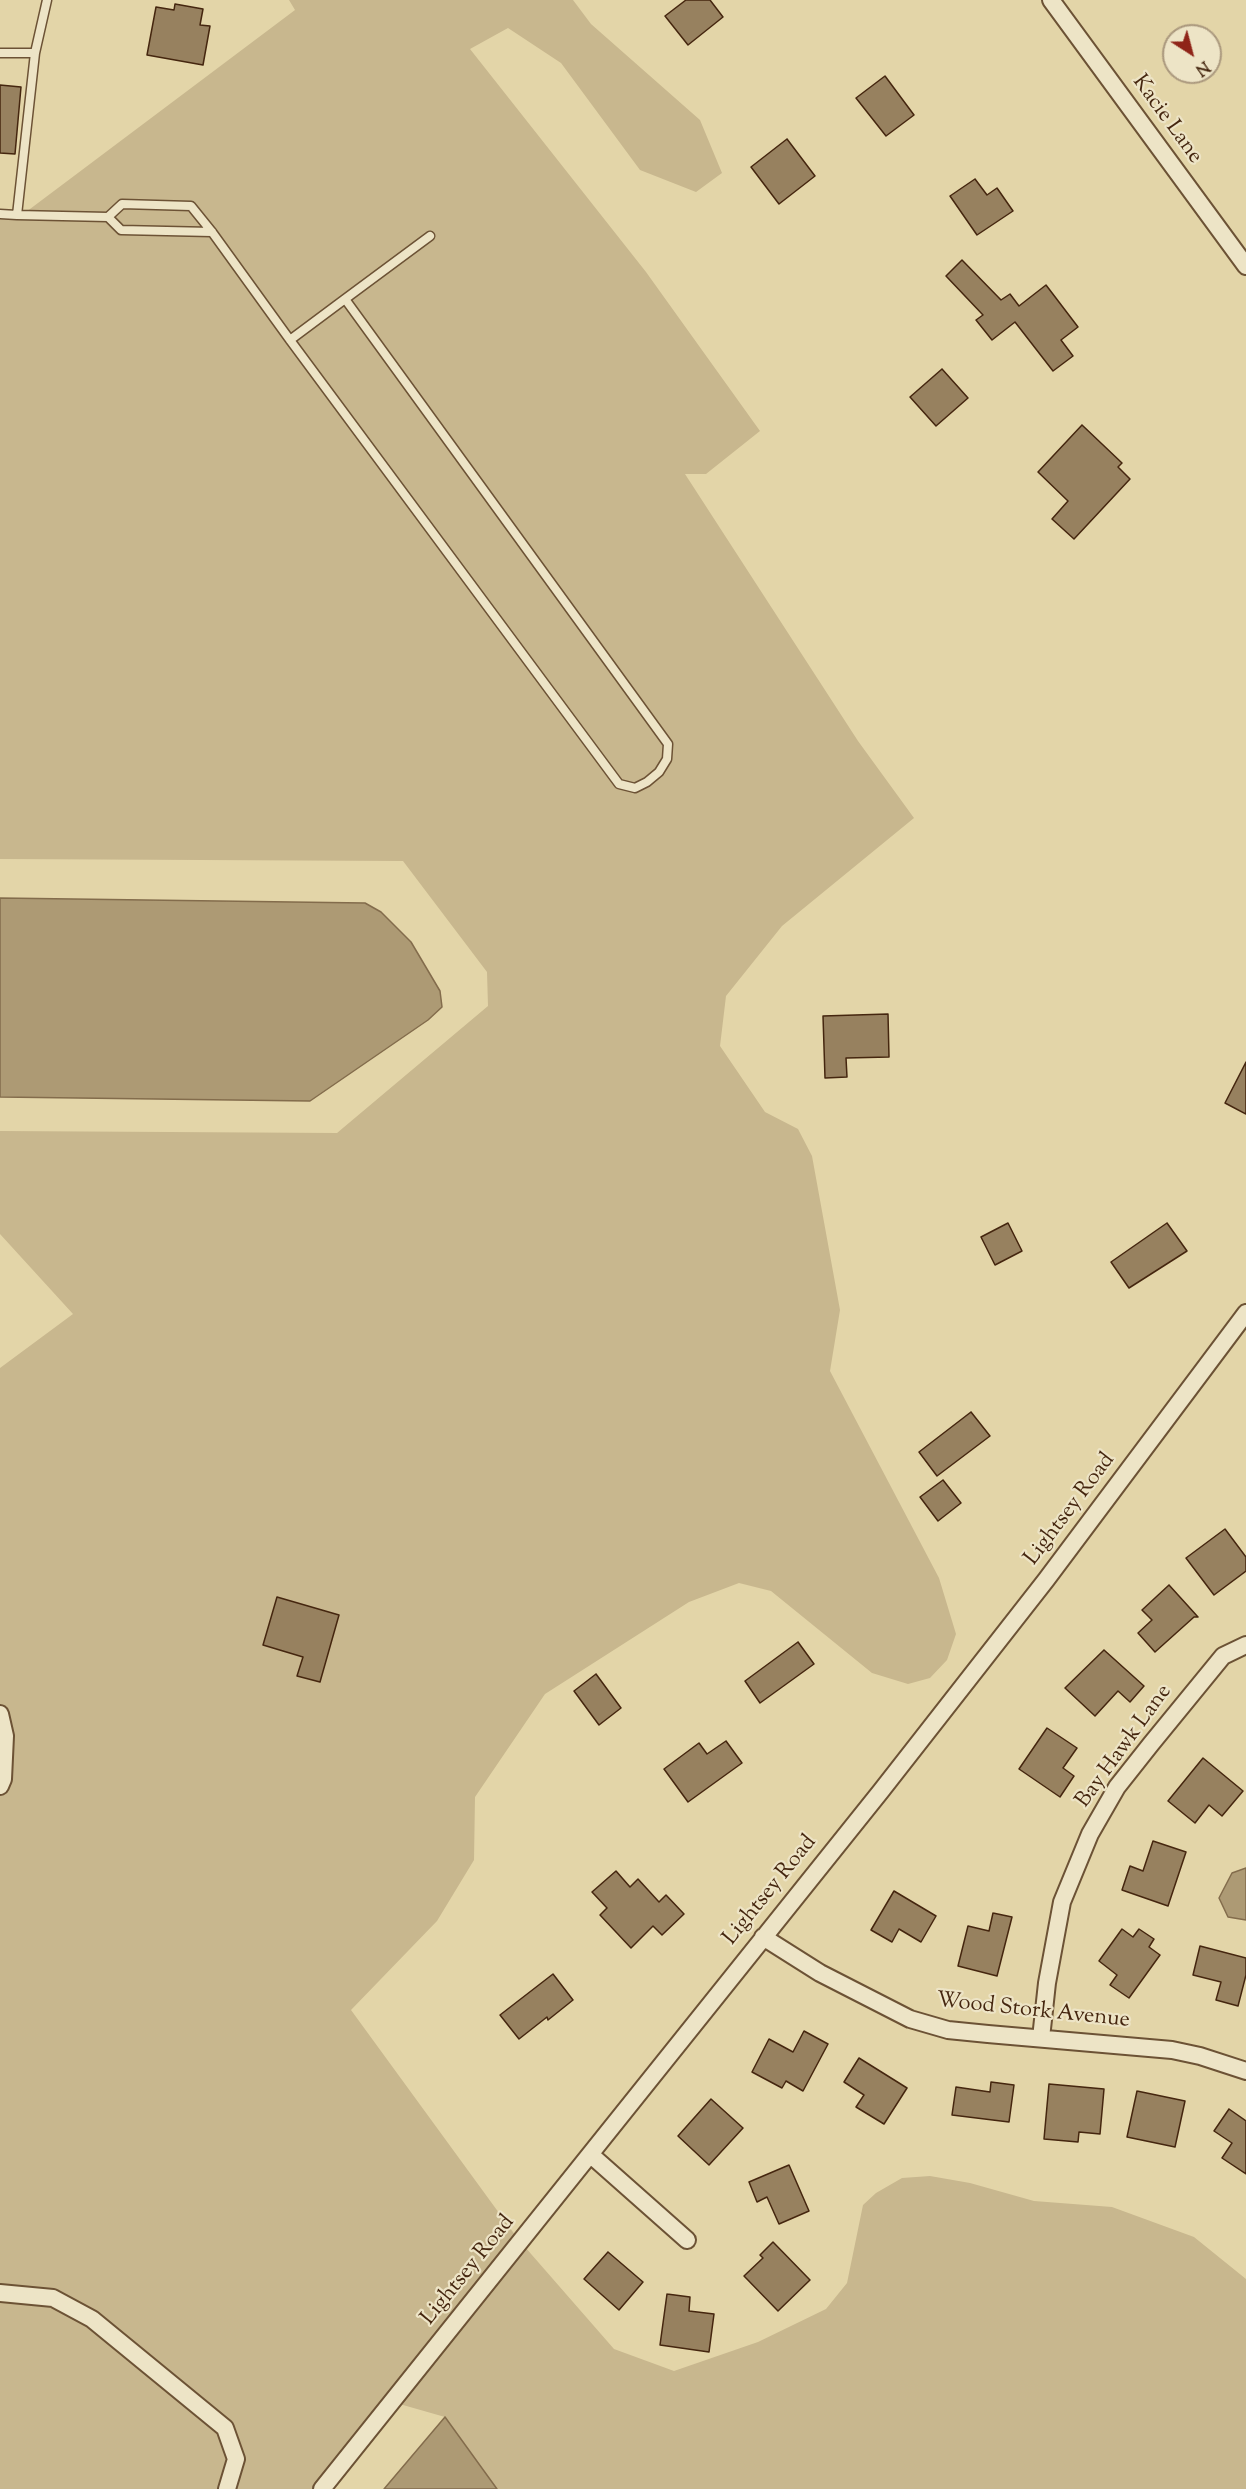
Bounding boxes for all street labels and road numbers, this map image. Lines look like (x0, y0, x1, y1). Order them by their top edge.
street label: Kacie Lane (1125, 70, 1207, 170)
street label: Lightsey Road (1020, 1449, 1122, 1571)
street label: Bay Hawk Lane (1071, 1680, 1179, 1814)
street label: Lightsey Road (719, 1831, 823, 1951)
street label: Wood Stork Avenue (935, 1989, 1131, 2035)
street label: Lightsey Road (417, 2211, 521, 2331)

